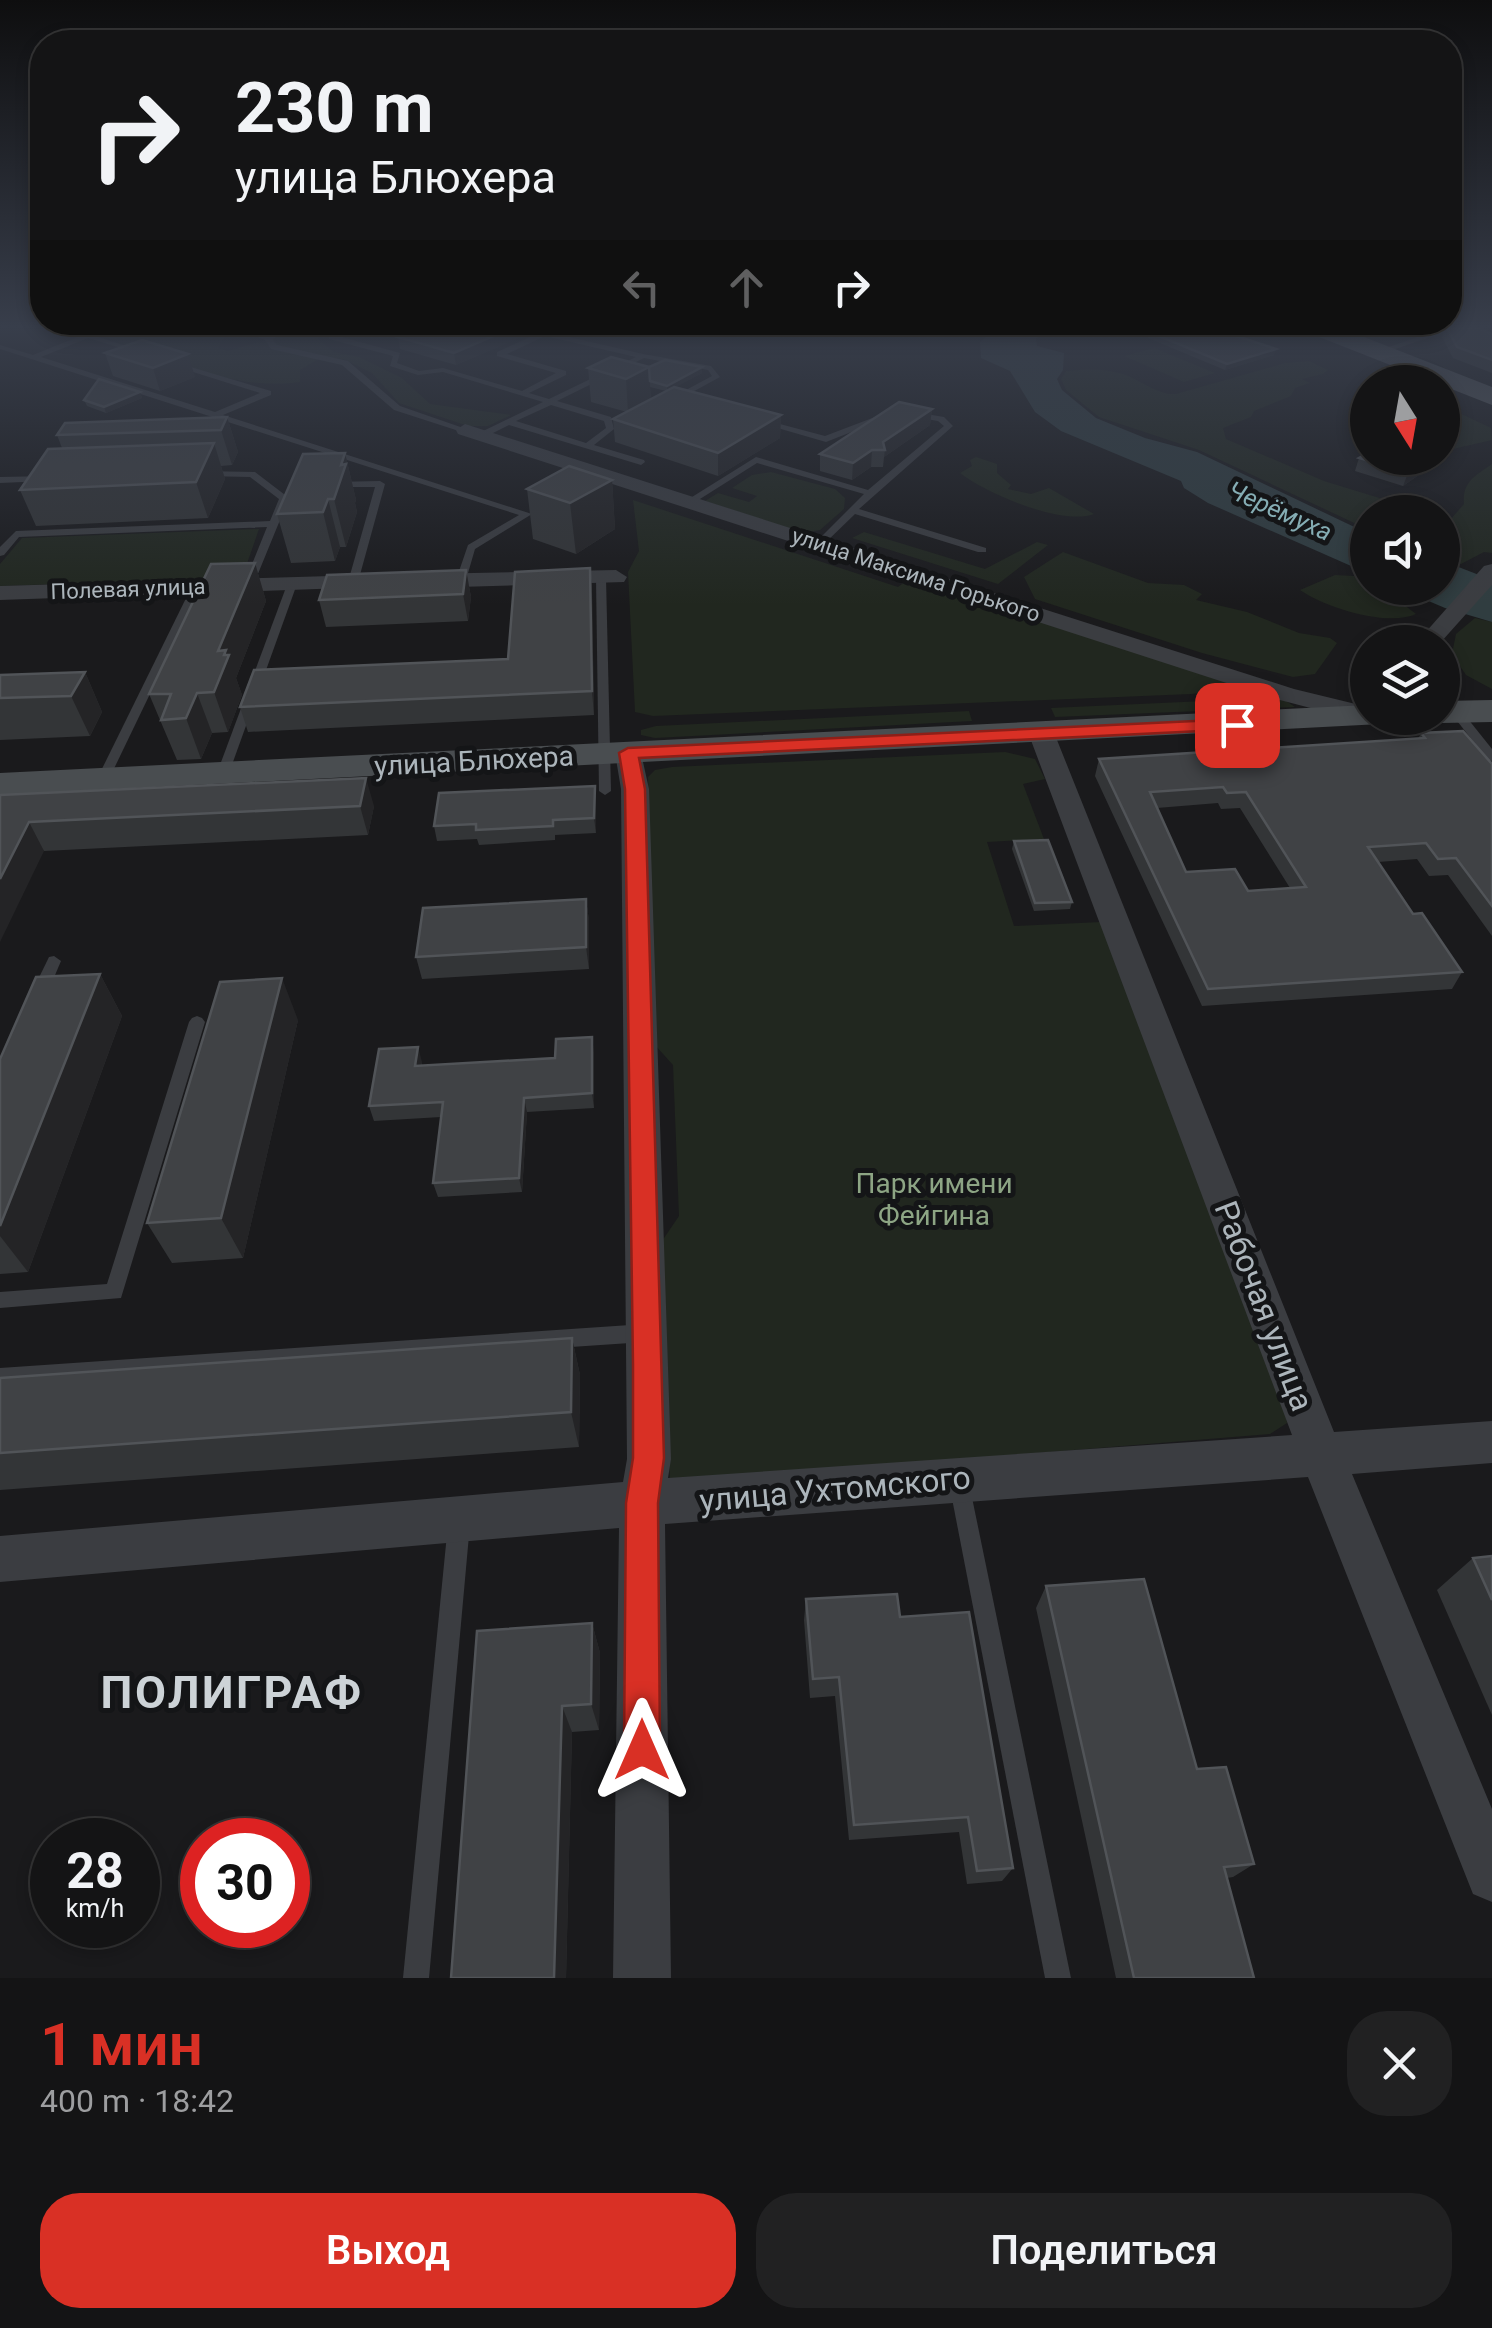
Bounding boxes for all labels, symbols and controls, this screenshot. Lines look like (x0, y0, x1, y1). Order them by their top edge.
text: 230 m (235, 67, 434, 149)
icon: right (70, 70, 200, 200)
text: улица Блюхера (235, 151, 556, 204)
icon: left (614, 260, 669, 315)
icon: ahead (719, 260, 774, 315)
icon: right (824, 260, 879, 315)
north arrow (1350, 365, 1460, 475)
map controls (1350, 365, 1460, 735)
water label: Черёмуха (1224, 475, 1336, 547)
button: sound (1350, 495, 1460, 605)
street label: улица Максима Горького (789, 523, 1043, 627)
street label: Полевая улица (50, 574, 206, 604)
button: layers (1350, 625, 1460, 735)
pin (1195, 683, 1280, 768)
icon: arrive (1210, 698, 1265, 753)
street label: улица Блюхера (373, 739, 575, 783)
park label: Парк имени Фейгина (855, 1167, 1013, 1232)
street label: Рабочая улица (1207, 1196, 1321, 1416)
street label: улица Ухтомского (698, 1458, 972, 1520)
district label: ПОЛИГРАФ (101, 1666, 363, 1719)
position arrow (590, 1698, 694, 1802)
speed limit sign: 30 (180, 1818, 310, 1948)
text: 28 (66, 1842, 124, 1900)
text: km/h (66, 1894, 124, 1923)
text: 1 мин (40, 2009, 203, 2080)
button: close (1347, 2011, 1452, 2116)
text: 400 m · 18:42 (40, 2082, 234, 2120)
button: Выход (40, 2193, 736, 2308)
button: Поделиться (756, 2193, 1452, 2308)

